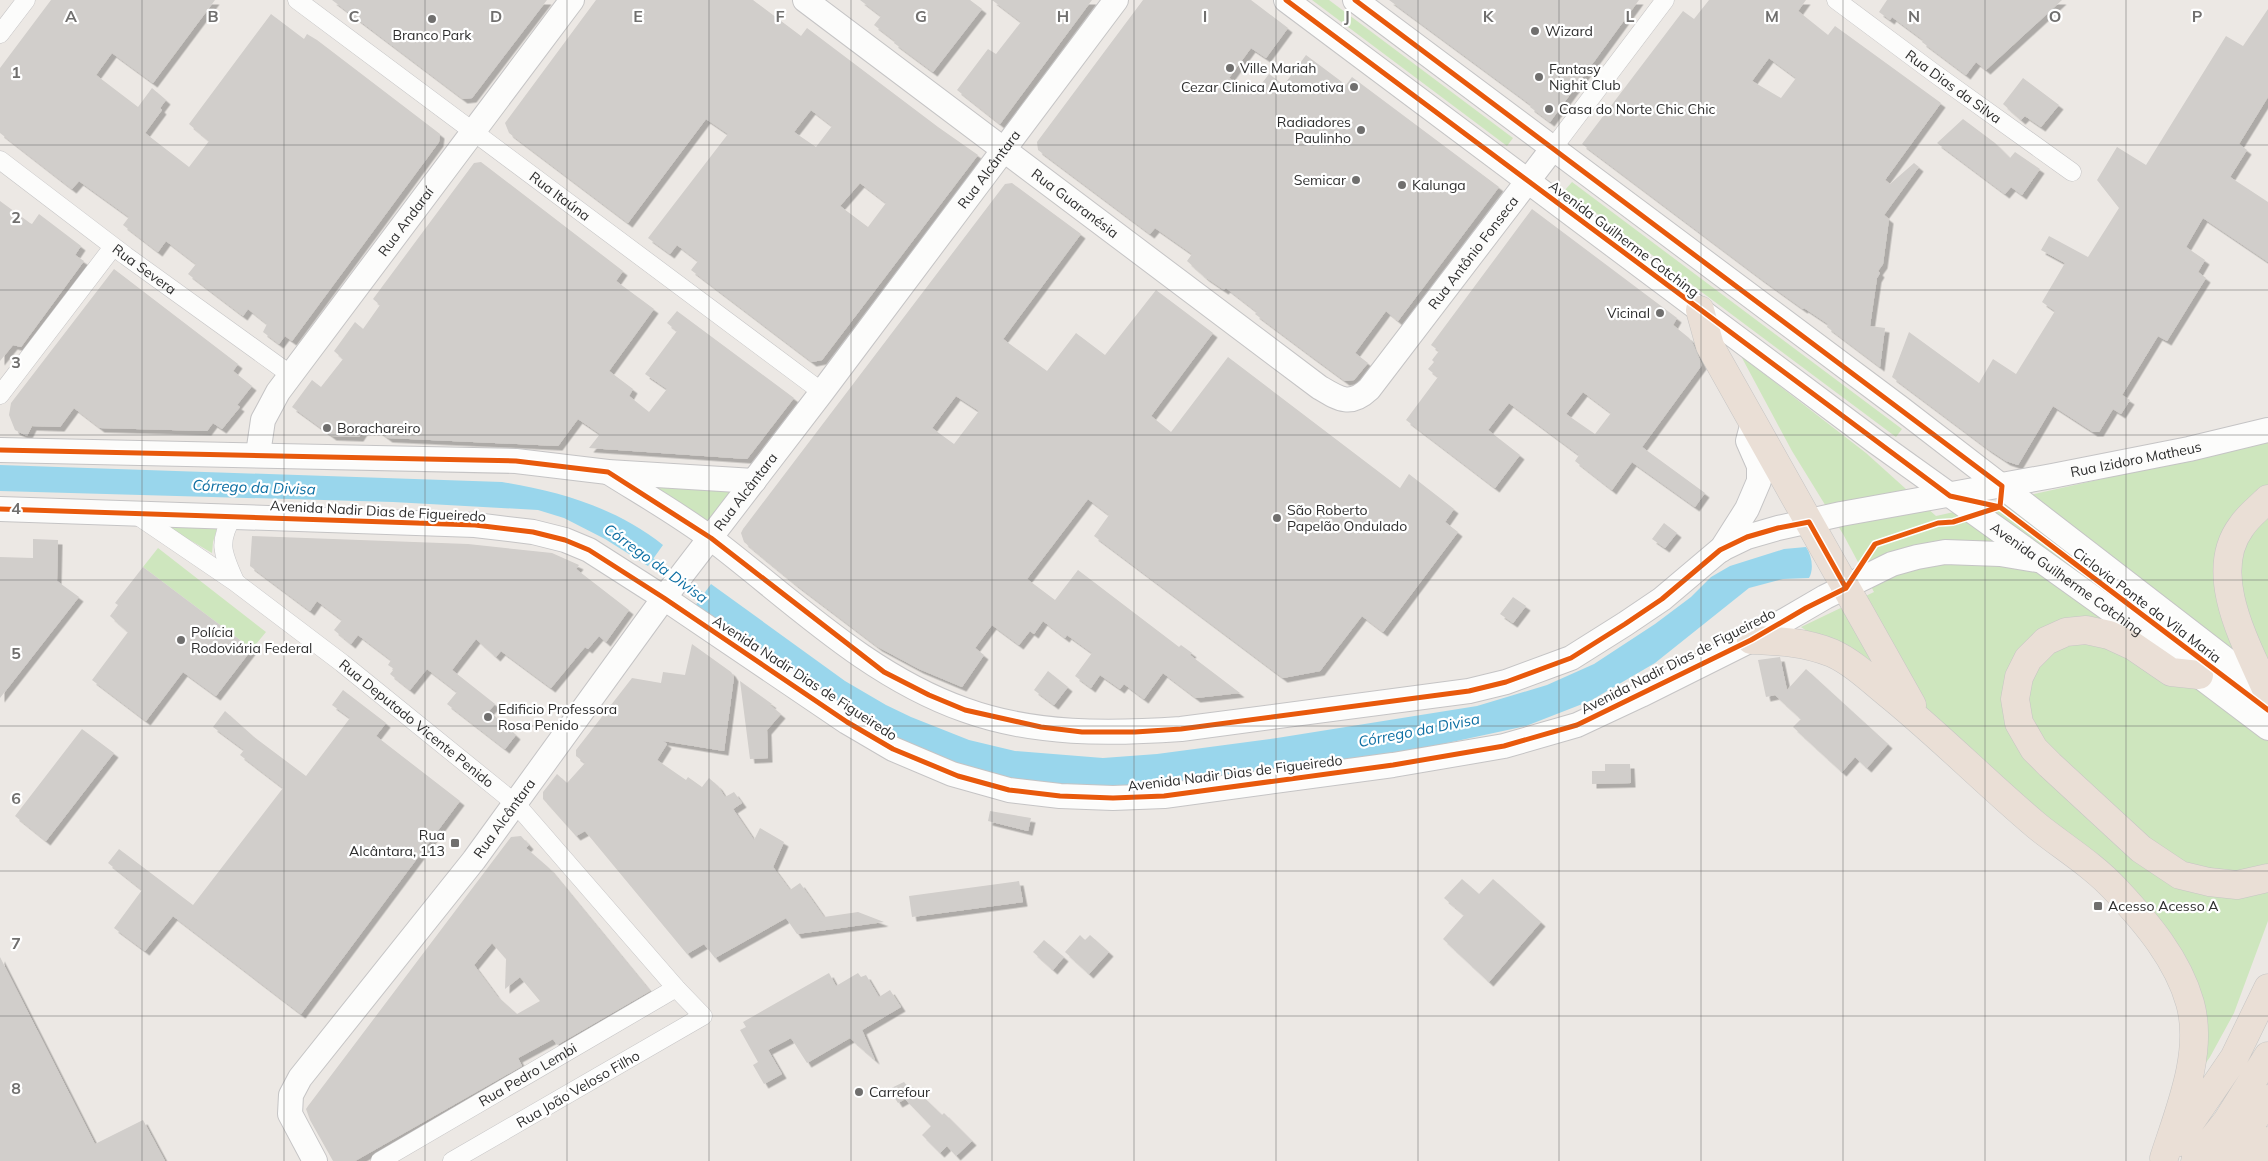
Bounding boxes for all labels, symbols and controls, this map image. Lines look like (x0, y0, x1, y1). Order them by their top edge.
text: A (65, 6, 77, 26)
text: B (207, 6, 219, 26)
text: C (349, 6, 360, 26)
text: D (490, 6, 502, 26)
text: E (633, 6, 643, 26)
text: F (775, 6, 785, 26)
text: G (915, 6, 927, 26)
text: H (1057, 6, 1069, 26)
text: I (1203, 6, 1207, 26)
text: J (1344, 6, 1350, 26)
text: K (1483, 6, 1495, 26)
text: L (1626, 6, 1635, 26)
text: M (1765, 6, 1779, 26)
text: N (1908, 6, 1920, 26)
text: O (2049, 6, 2061, 26)
text: P (2192, 6, 2203, 26)
marker: Branco Park (426, 13, 438, 25)
place label: Wizard (1545, 22, 1593, 40)
marker: Wizard (1529, 25, 1541, 37)
place label: Branco Park (392, 26, 472, 44)
street label: Rua Dias da Silva (1902, 46, 2005, 127)
place label: Ville Mariah (1240, 59, 1316, 77)
place label: Fantasy Nighit Club (1549, 60, 1621, 94)
text: 1 (11, 62, 21, 82)
marker: Ville Mariah (1224, 62, 1236, 74)
marker: Fantasy Nighit Club (1533, 71, 1545, 83)
place label: Cezar Clinica Automotiva (1181, 78, 1344, 96)
marker: Cezar Clinica Automotiva (1348, 81, 1360, 93)
place label: Casa do Norte Chic Chic (1559, 100, 1716, 118)
marker: Casa do Norte Chic Chic (1543, 103, 1555, 115)
place label: Radiadores Paulinho (1277, 113, 1351, 147)
marker: Radiadores Paulinho (1355, 124, 1367, 136)
street label: Rua Alcântara (954, 126, 1024, 212)
street label: Rua Guaranésia (1028, 165, 1122, 242)
street label: Rua Itaúna (526, 168, 594, 225)
place label: Semicar (1294, 171, 1347, 189)
marker: Semicar (1350, 174, 1362, 186)
place label: Kalunga (1412, 176, 1466, 194)
street label: Avenida Guilherme Cotching (1545, 177, 1703, 301)
marker: Kalunga (1396, 179, 1408, 191)
street label: Rua Andaraí (374, 183, 438, 260)
street label: Rua Antônio Fonseca (1424, 192, 1522, 313)
text: 2 (11, 207, 21, 227)
street label: Rua Severa (109, 240, 180, 298)
place label: Vicinal (1607, 304, 1650, 322)
marker: Vicinal (1654, 307, 1666, 319)
text: 3 (11, 352, 21, 372)
place label: Borachareiro (337, 419, 420, 437)
marker: Borachareiro (321, 422, 333, 434)
street label: Rua Izidoro Matheus (2069, 437, 2203, 481)
street label: Rua Alcântara (710, 449, 781, 534)
water label: Córrego da Divisa (192, 475, 316, 499)
street label: Avenida Nadir Dias de Figueiredo (270, 496, 486, 526)
text: 4 (11, 498, 21, 518)
place label: São Roberto Papelão Ondulado (1287, 501, 1407, 535)
marker: São Roberto Papelão Ondulado (1271, 512, 1283, 524)
street label: Avenida Guilherme Cotching (1987, 518, 2147, 640)
water label: Córrego da Divisa (600, 519, 712, 607)
street label: Ciclovia Ponte da Vila Maria (2069, 543, 2225, 667)
street label: Avenida Nadir Dias de Figueiredo (1578, 604, 1778, 718)
street label: Avenida Nadir Dias de Figueiredo (709, 612, 901, 744)
place label: Polícia Rodoviária Federal (191, 623, 312, 657)
marker: Polícia Rodoviária Federal (175, 634, 187, 646)
text: 5 (11, 643, 21, 663)
street label: Rua Deputado Vicente Penido (335, 655, 498, 791)
place label: Edificio Professora Rosa Penido (498, 700, 617, 734)
water label: Córrego da Divisa (1357, 709, 1481, 751)
marker: Edificio Professora Rosa Penido (482, 711, 494, 723)
street label: Avenida Nadir Dias de Figueiredo (1127, 751, 1343, 795)
street label: Rua Alcântara (469, 775, 539, 861)
text: 6 (11, 788, 21, 808)
place label: Rua Alcântara, 113 (349, 826, 445, 860)
marker: Rua Alcântara, 113 (449, 837, 461, 849)
place label: Acesso Acesso A (2108, 897, 2219, 915)
marker: Acesso Acesso A (2092, 900, 2104, 912)
text: 7 (11, 933, 21, 953)
street label: Rua Pedro Lembi (475, 1039, 580, 1110)
street label: Rua João Veloso Filho (513, 1046, 643, 1132)
text: 8 (11, 1078, 21, 1098)
place label: Carrefour (869, 1083, 931, 1101)
marker: Carrefour (853, 1086, 865, 1098)

